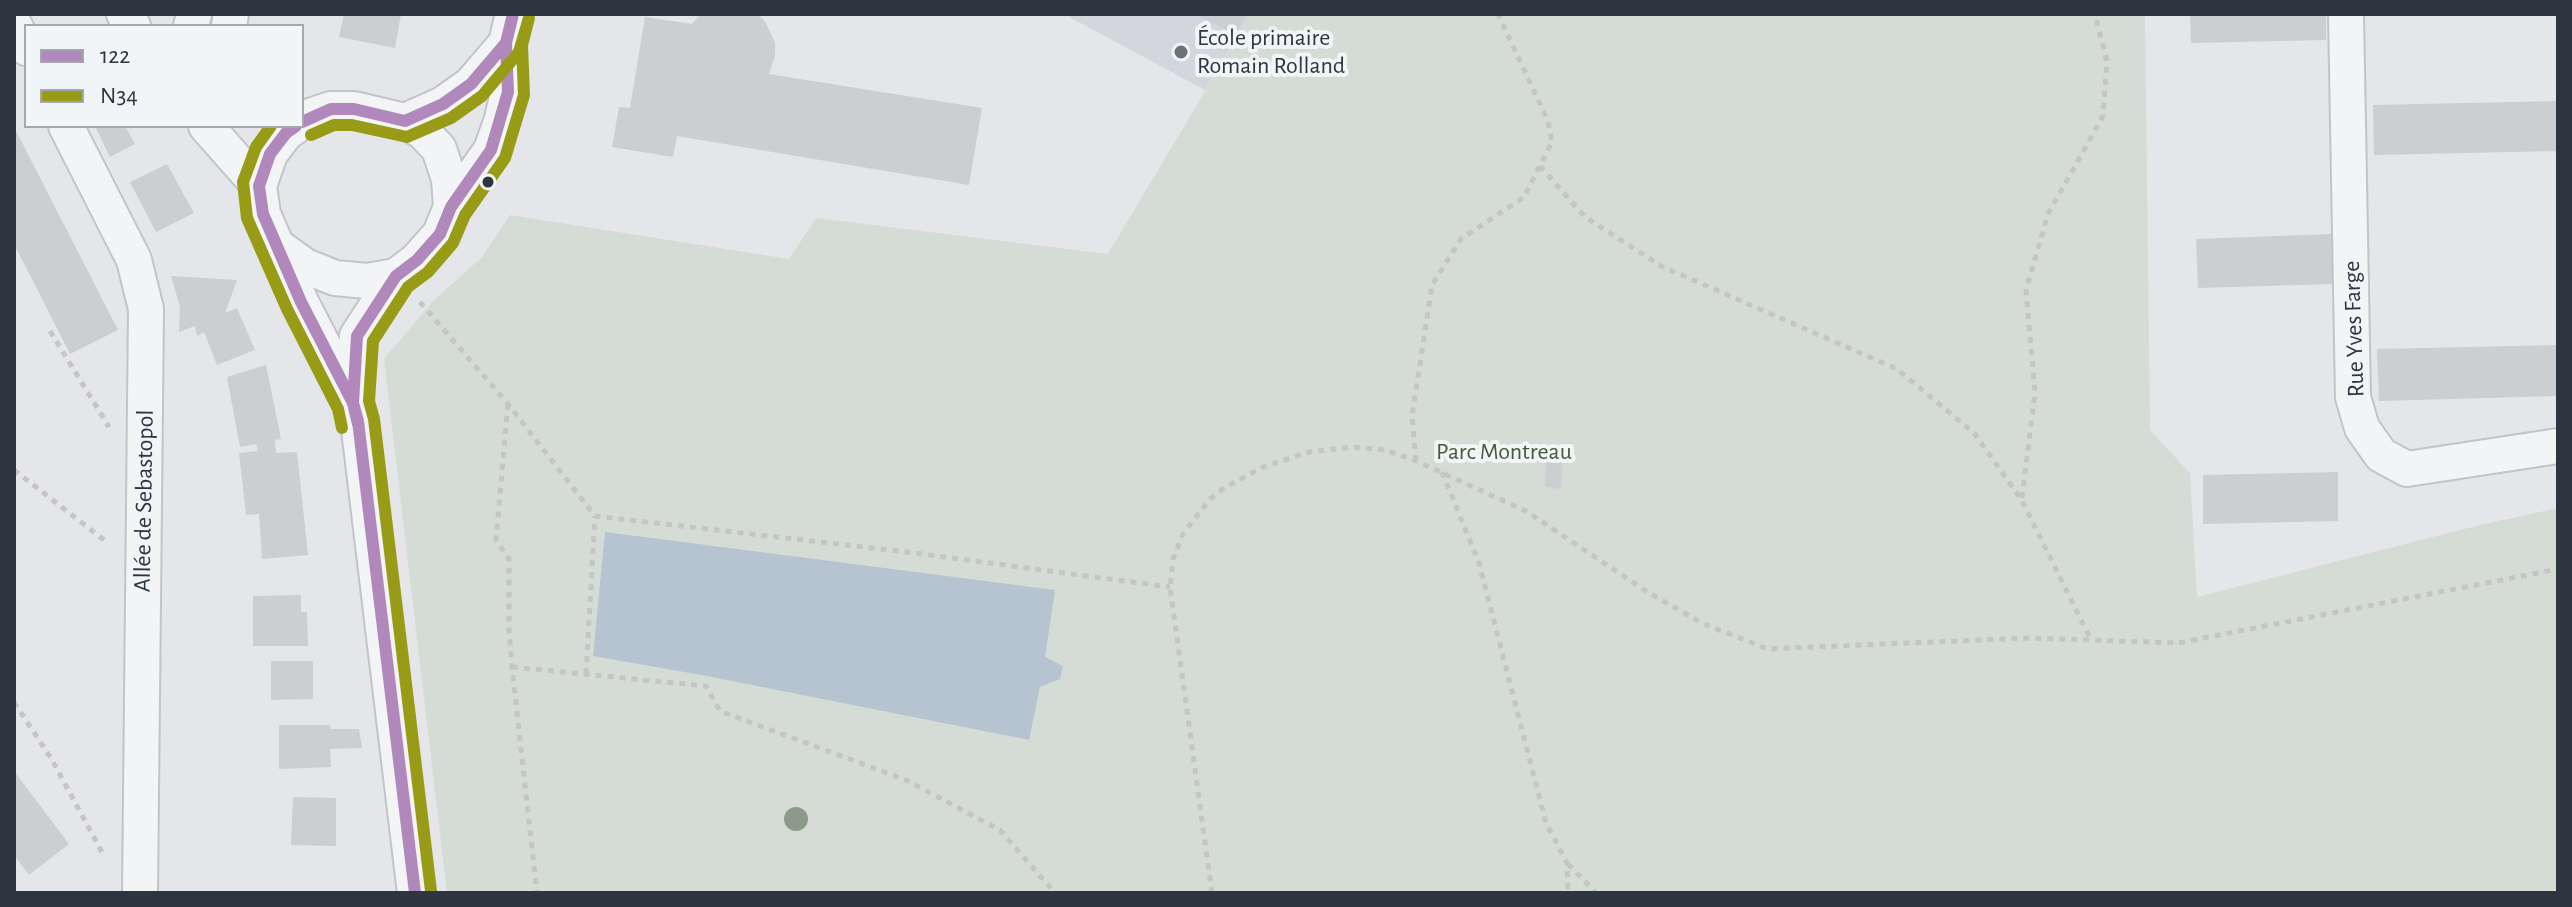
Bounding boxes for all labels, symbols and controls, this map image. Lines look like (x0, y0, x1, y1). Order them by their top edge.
legend (24, 24, 304, 128)
place label: École primaire Romain Rolland (1197, 24, 1345, 80)
marker: École primaire Romain Rolland (1172, 43, 1190, 61)
text: 122 (100, 44, 130, 68)
text: N34 (100, 84, 138, 108)
unlabelled marker (480, 174, 496, 190)
street label: Rue Yves Farge (2337, 260, 2371, 398)
street label: Allée de Sebastopol (128, 410, 160, 592)
park label: Parc Montreau (1436, 438, 1572, 466)

